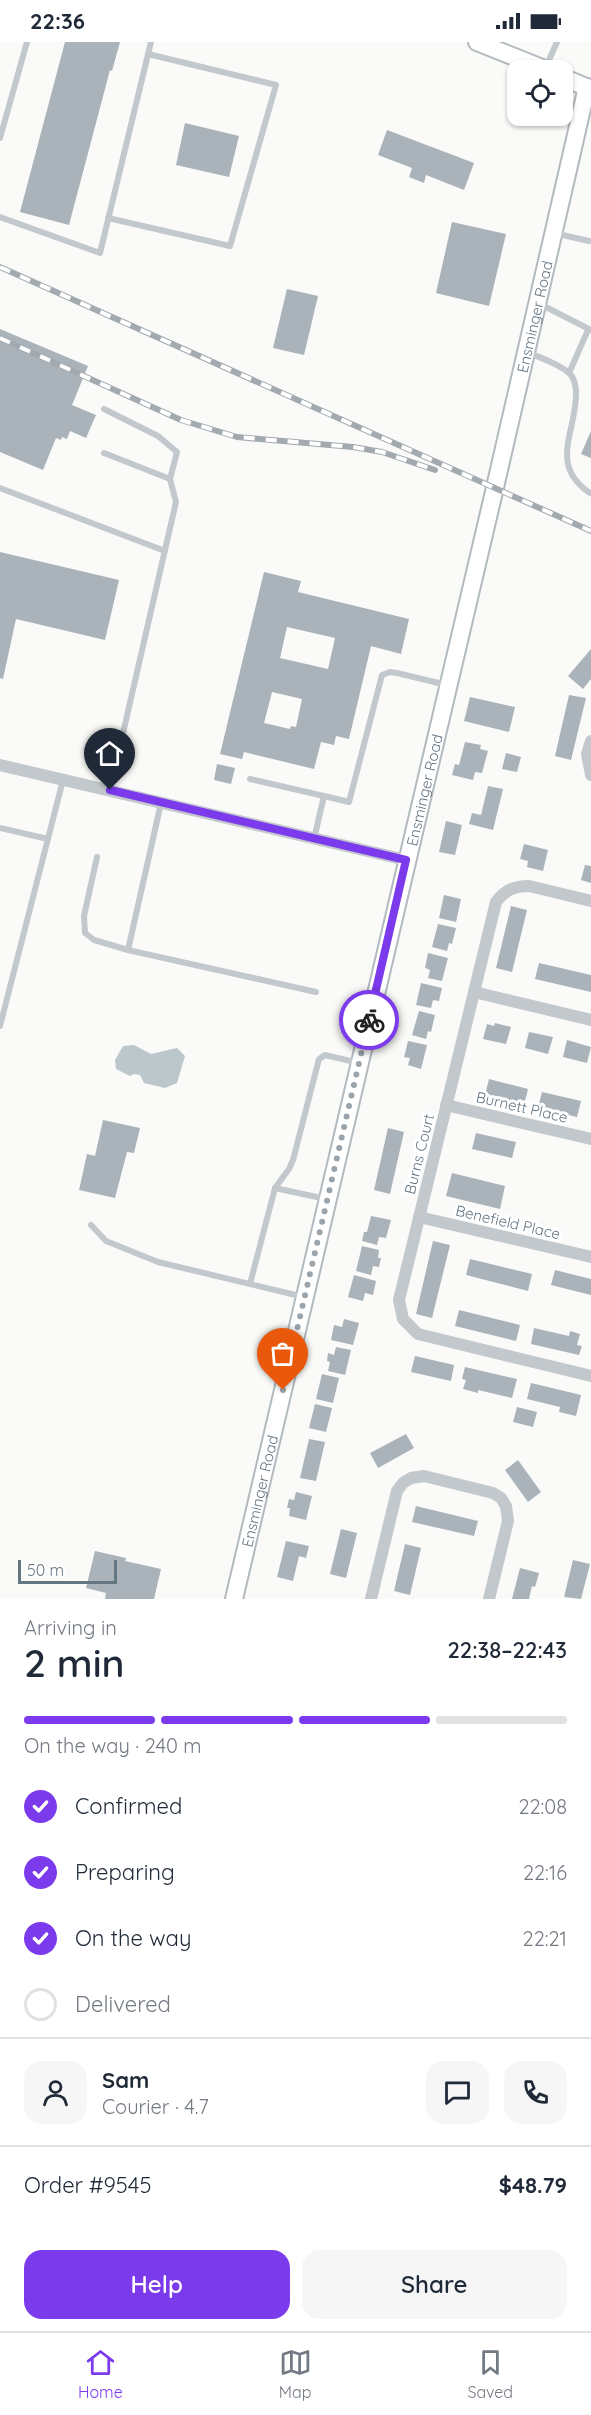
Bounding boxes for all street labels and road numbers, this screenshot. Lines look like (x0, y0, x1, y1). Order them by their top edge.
street label: Ensminger Road (512, 259, 556, 375)
street label: Ensminger Road (402, 732, 446, 848)
street label: Burnett Place (474, 1087, 570, 1127)
street label: Burns Court (400, 1112, 438, 1196)
street label: Benefield Place (454, 1201, 562, 1243)
street label: Ensminger Road (237, 1433, 282, 1549)

